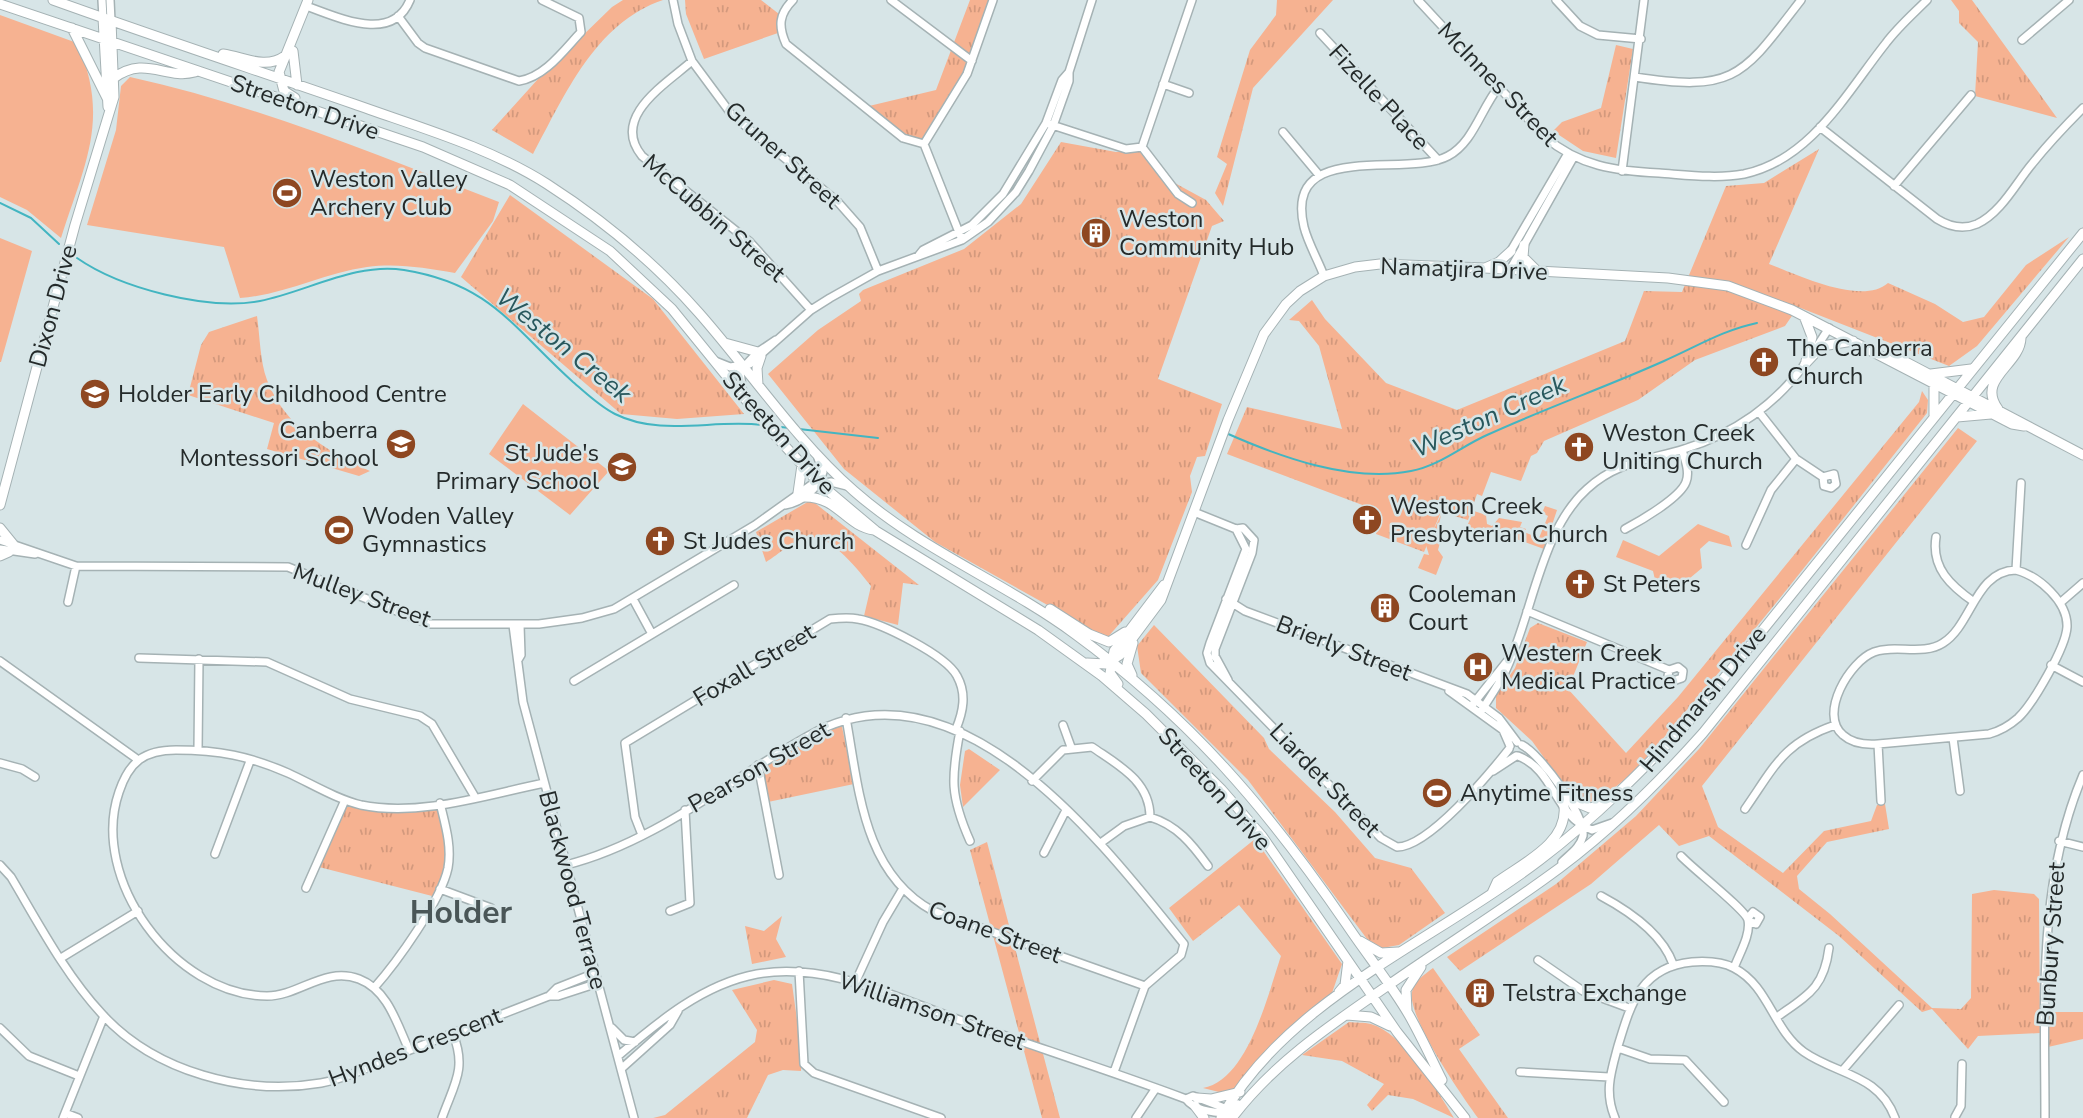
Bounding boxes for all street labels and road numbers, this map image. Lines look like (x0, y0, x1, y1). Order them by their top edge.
street label: McInnes Street (1431, 15, 1566, 153)
street label: Fizelle Place (1322, 37, 1436, 157)
street label: Streeton Drive (226, 67, 384, 147)
street label: Gruner Street (718, 94, 848, 216)
street label: McCubbin Street (636, 147, 793, 289)
street label: Dixon Drive (21, 241, 85, 371)
street label: Namatjira Drive (1380, 250, 1548, 288)
street label: Streeton Drive (715, 365, 843, 501)
street label: Mulley Street (289, 555, 436, 635)
street label: Brierly Street (1272, 608, 1417, 689)
street label: Foxall Street (687, 616, 821, 714)
street label: Hindmarsh Drive (1632, 619, 1774, 779)
street label: Pearson Street (682, 713, 836, 821)
street label: Liardet Street (1263, 716, 1388, 844)
street label: Streeton Drive (1151, 721, 1279, 857)
street label: Blackwood Terrace (531, 787, 615, 993)
street label: Bunbury Street (2029, 860, 2073, 1027)
street label: Coane Street (924, 893, 1067, 971)
street label: Williamson Street (835, 964, 1030, 1058)
street label: Hyndes Crescent (324, 999, 507, 1095)

